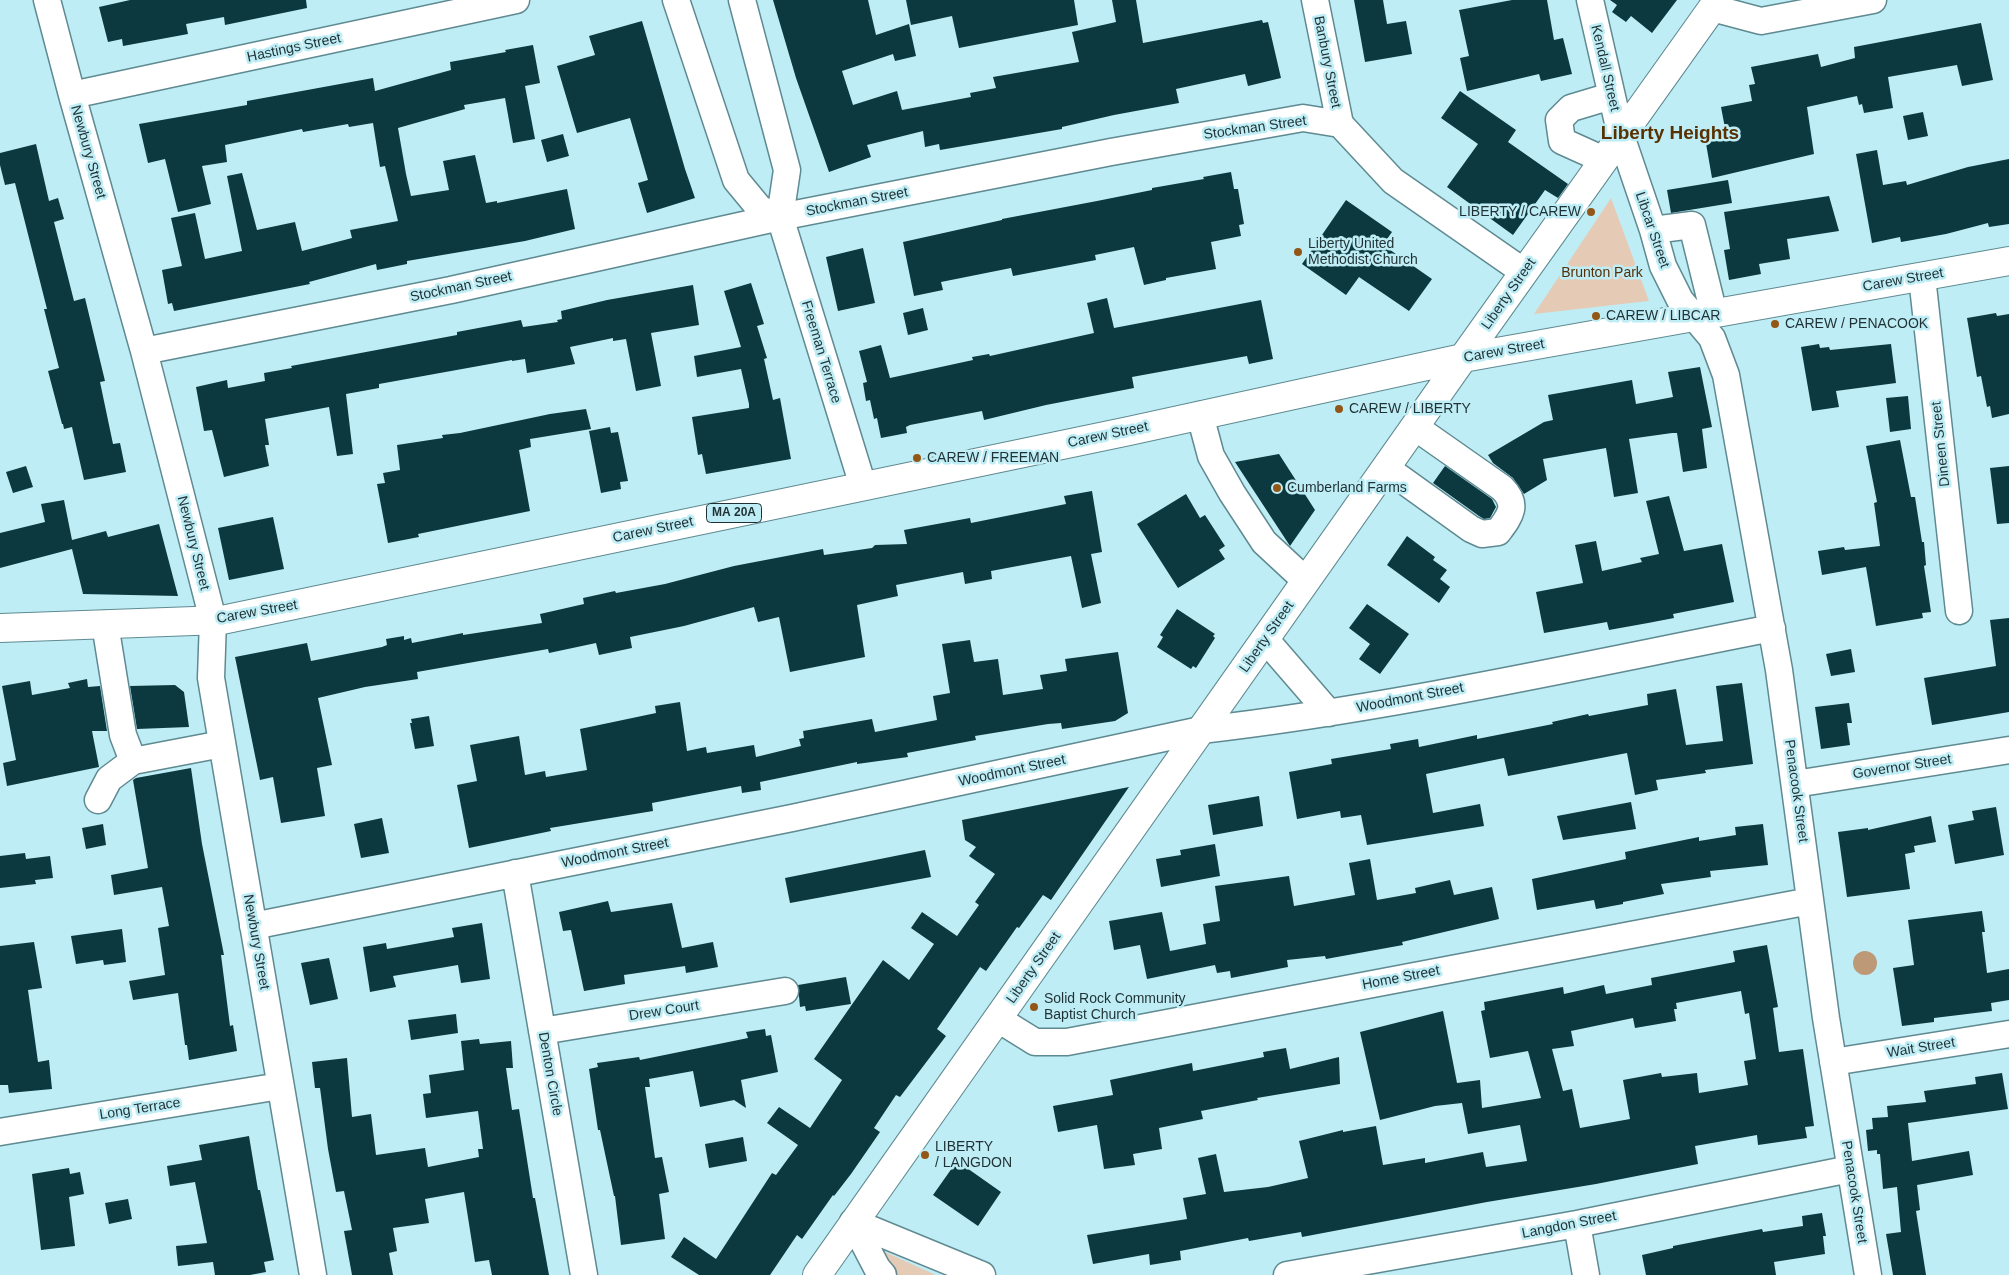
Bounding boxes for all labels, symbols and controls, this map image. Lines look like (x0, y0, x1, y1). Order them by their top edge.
street label: Banbury Street (1310, 15, 1344, 109)
street label: Kendall Street (1587, 23, 1623, 113)
street label: Hastings Street (245, 30, 343, 66)
street label: Newbury Street (67, 103, 109, 201)
street label: Stockman Street (1203, 112, 1307, 144)
district label: Liberty Heights (1601, 123, 1739, 145)
street label: Stockman Street (805, 184, 909, 220)
street label: Libcar Street (1631, 190, 1673, 270)
place label: LIBERTY / CAREW (1459, 204, 1581, 220)
marker: LIBERTY / CAREW (1585, 206, 1597, 218)
place label: Liberty United Methodist Church (1308, 236, 1418, 268)
marker: Liberty United Methodist Church (1292, 246, 1304, 258)
street label: Liberty Street (1478, 255, 1540, 333)
park label: Brunton Park (1561, 265, 1643, 281)
street label: Carew Street (1861, 265, 1945, 295)
street label: Stockman Street (409, 268, 513, 306)
street label: Freeman Terrace (797, 299, 845, 405)
place label: CAREW / LIBCAR (1606, 308, 1720, 324)
marker: CAREW / LIBCAR (1590, 310, 1602, 322)
place label: CAREW / PENACOOK (1785, 316, 1928, 332)
marker: CAREW / PENACOOK (1769, 318, 1781, 330)
street label: Carew Street (1462, 336, 1546, 366)
place label: CAREW / LIBERTY (1349, 401, 1471, 417)
street label: Dineen Street (1928, 401, 1954, 487)
marker: CAREW / LIBERTY (1333, 403, 1345, 415)
street label: Carew Street (1066, 418, 1150, 452)
place label: CAREW / FREEMAN (927, 450, 1059, 466)
marker: CAREW / FREEMAN (911, 452, 923, 464)
place label: Cumberland Farms (1287, 480, 1407, 496)
marker: Cumberland Farms (1271, 482, 1283, 494)
street label: Newbury Street (173, 494, 213, 592)
road number: MA 20A (706, 503, 762, 522)
street label: Carew Street (611, 513, 695, 547)
street label: Carew Street (215, 597, 299, 627)
street label: Liberty Street (1236, 598, 1298, 676)
street label: Woodmont Street (1355, 679, 1465, 717)
street label: Penacook Street (1780, 739, 1812, 843)
street label: Woodmont Street (957, 751, 1067, 791)
street label: Governor Street (1851, 751, 1953, 783)
street label: Woodmont Street (560, 834, 670, 872)
street label: Newbury Street (239, 893, 273, 991)
street label: Liberty Street (1003, 929, 1065, 1007)
street label: Home Street (1361, 962, 1441, 994)
place label: Solid Rock Community Baptist Church (1044, 991, 1186, 1024)
street label: Drew Court (628, 997, 700, 1025)
marker: Solid Rock Community Baptist Church (1028, 1001, 1040, 1013)
street label: Denton Circle (534, 1031, 566, 1117)
street label: Wait Street (1886, 1034, 1956, 1062)
street label: Long Terrace (98, 1094, 182, 1124)
place label: LIBERTY / LANGDON (935, 1139, 1012, 1172)
street label: Penacook Street (1838, 1140, 1870, 1244)
marker: LIBERTY / LANGDON (919, 1149, 931, 1161)
street label: Langdon Street (1520, 1208, 1618, 1242)

